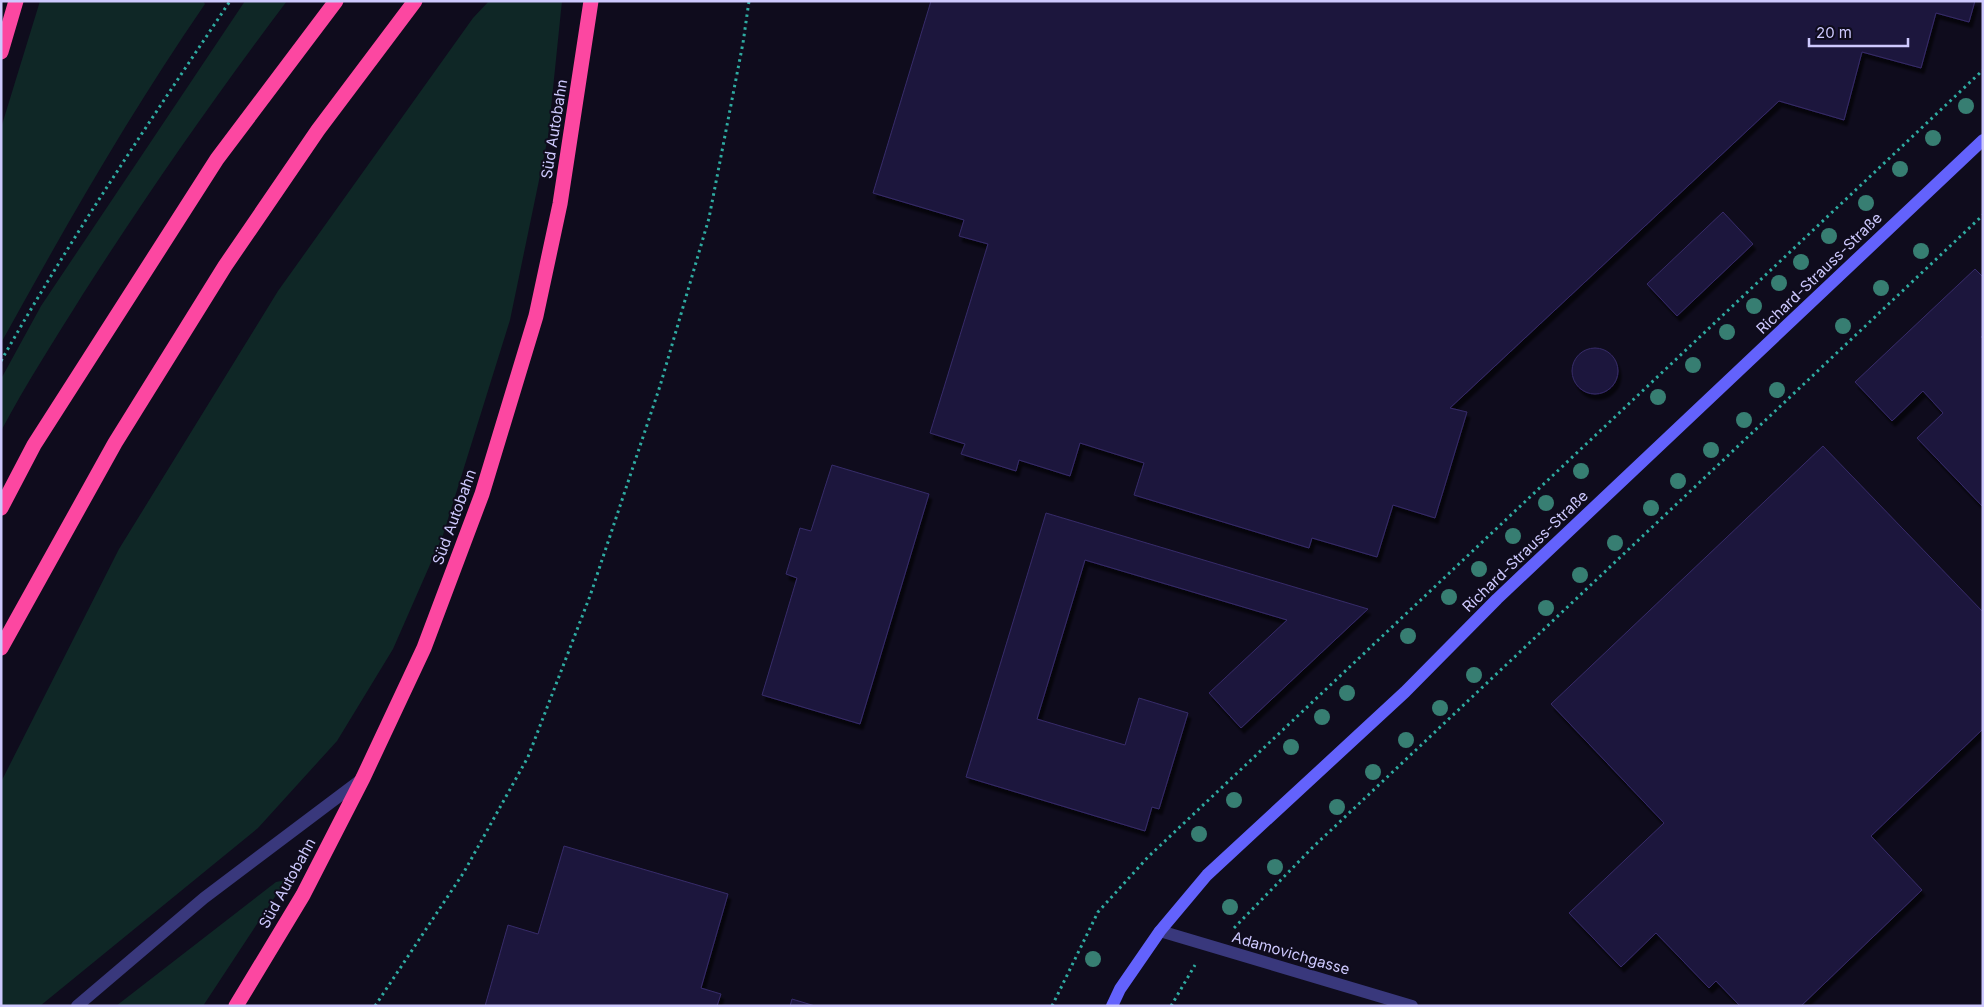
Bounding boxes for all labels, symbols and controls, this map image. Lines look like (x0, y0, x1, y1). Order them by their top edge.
scale bar (1809, 15, 1908, 47)
text: 20 m (1816, 23, 1852, 42)
street label: Süd Autobahn (537, 78, 571, 180)
street label: Richard-Strauss-Straße (1752, 208, 1886, 338)
street label: Süd Autobahn (428, 467, 480, 567)
street label: Richard-Strauss-Straße (1458, 486, 1592, 616)
street label: Süd Autobahn (254, 835, 320, 931)
street label: Adamovichgasse (1230, 927, 1352, 979)

